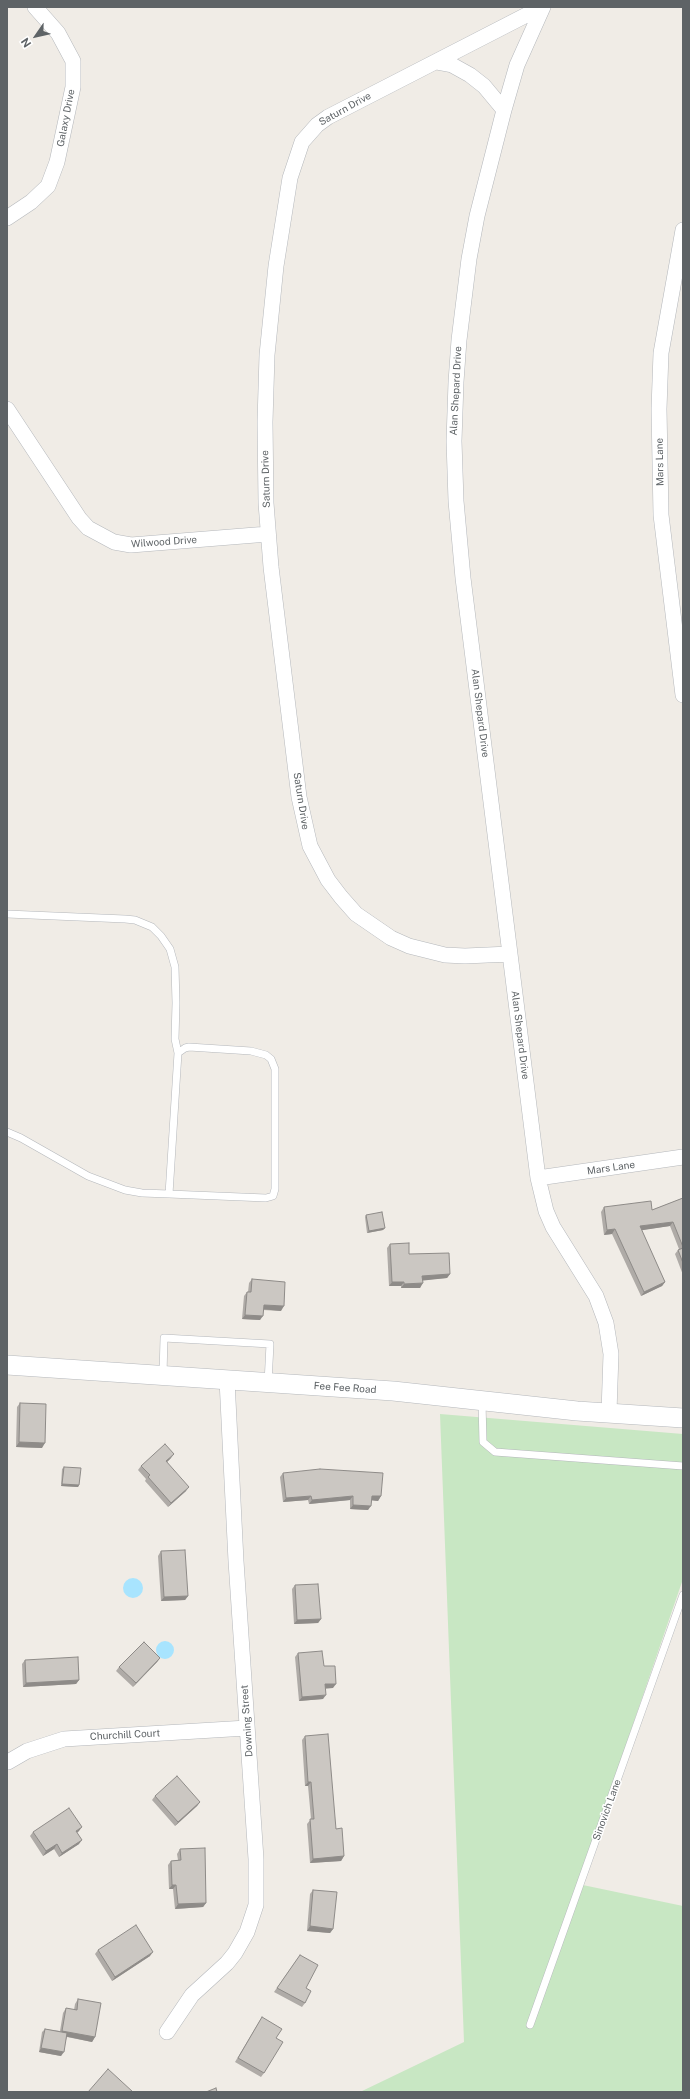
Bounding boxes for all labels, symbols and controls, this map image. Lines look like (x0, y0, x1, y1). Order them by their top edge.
north arrow (16, 16, 56, 56)
text: N (19, 36, 33, 50)
street label: Galaxy Drive (55, 88, 77, 148)
street label: Saturn Drive (317, 90, 373, 128)
street label: Alan Shepard Drive (448, 346, 464, 436)
street label: Mars Lane (654, 438, 666, 486)
street label: Saturn Drive (259, 450, 273, 508)
street label: Wilwood Drive (131, 534, 197, 550)
street label: Alan Shepard Drive (469, 668, 491, 758)
street label: Saturn Drive (291, 772, 311, 830)
street label: Alan Shepard Drive (509, 990, 531, 1080)
street label: Mars Lane (586, 1159, 636, 1177)
street label: Fee Fee Road (313, 1380, 377, 1396)
street label: Downing Street (238, 1685, 256, 1757)
street label: Churchill Court (90, 1727, 160, 1743)
street label: Sinovich Lane (590, 1778, 624, 1842)

